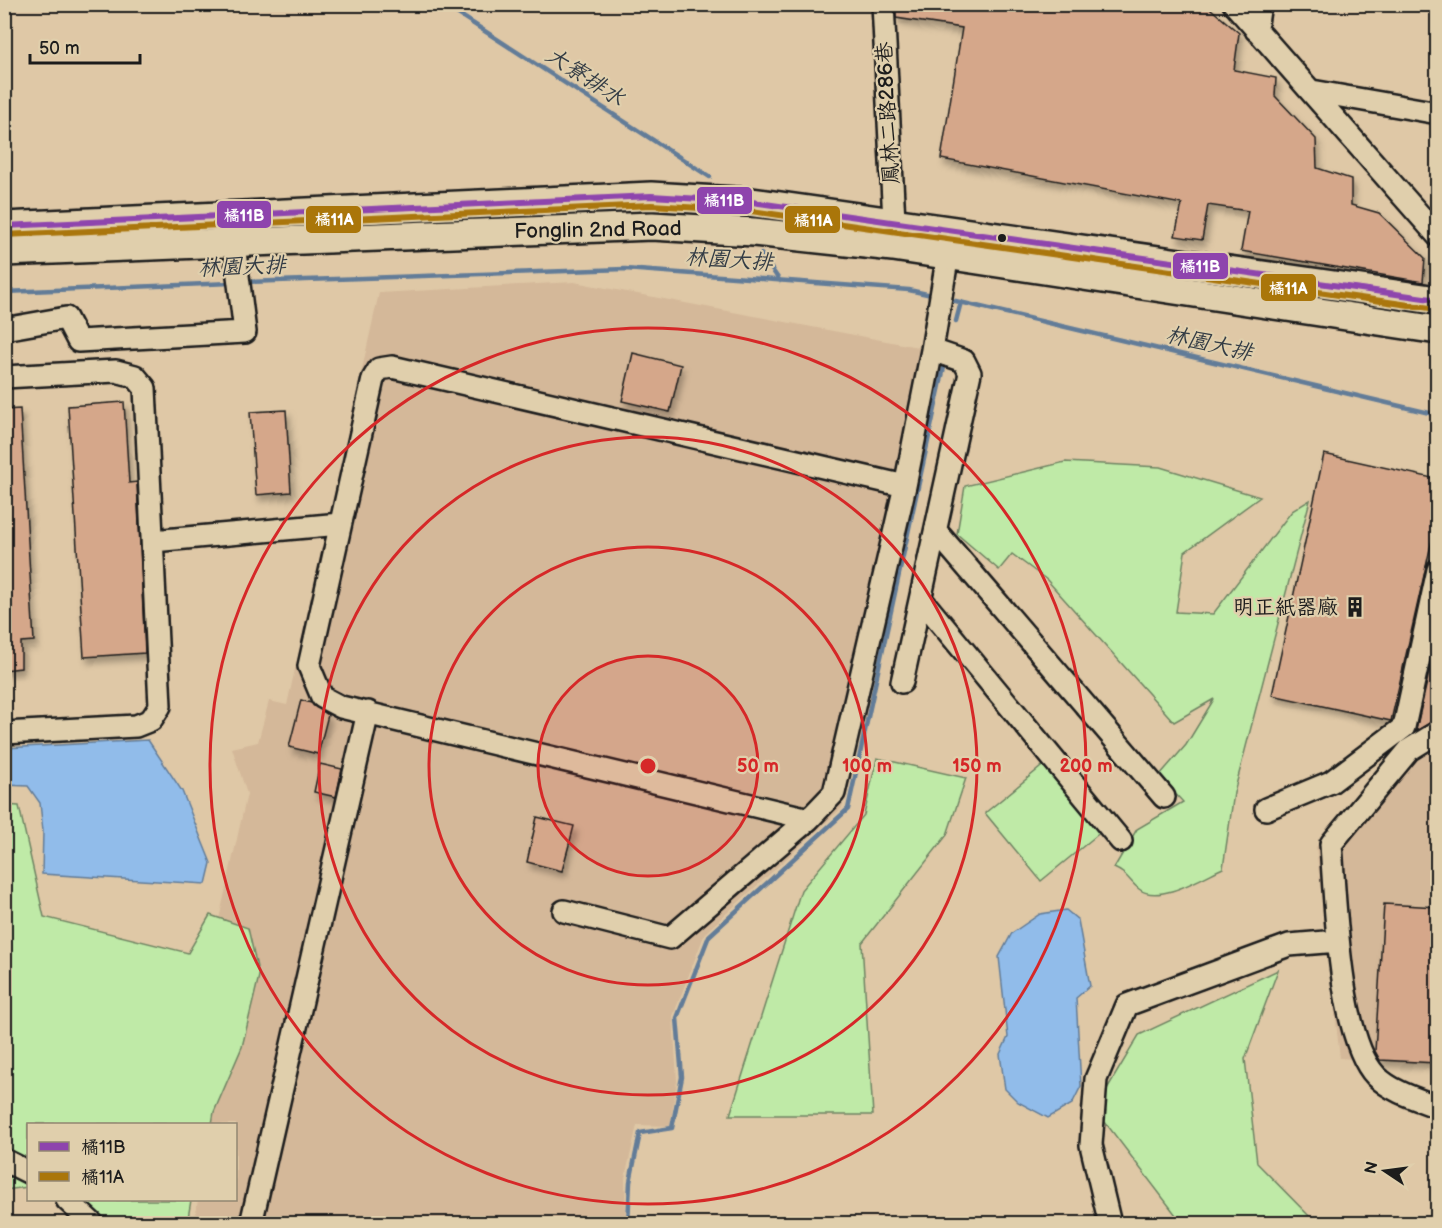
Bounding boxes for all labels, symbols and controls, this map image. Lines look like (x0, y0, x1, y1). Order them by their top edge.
scale bar (30, 27, 140, 65)
text: 50 m (39, 38, 80, 59)
street label: 鳳林二路286巷 (872, 41, 904, 185)
water label: 大寮排水 (541, 42, 630, 113)
line badge: 橘11B (696, 186, 753, 215)
text: 橘11B (704, 192, 744, 211)
line badge: 橘11B (216, 200, 272, 229)
line badge: 橘11A (305, 205, 362, 234)
line badge: 橘11A (784, 205, 841, 234)
text: 橘11B (224, 207, 264, 226)
text: 橘11A (314, 211, 354, 230)
text: 橘11A (793, 212, 833, 231)
street label: Fonglin 2nd Road (514, 216, 682, 244)
unlabelled marker (996, 232, 1008, 244)
water label: 林園大排 (684, 243, 776, 277)
water label: 林園大排 (198, 252, 288, 282)
line badge: 橘11B (1172, 252, 1229, 280)
text: 橘11B (1180, 258, 1220, 277)
line badge: 橘11A (1260, 273, 1317, 302)
text: 橘11A (1268, 280, 1308, 299)
water label: 林園大排 (1163, 321, 1257, 368)
place label: 明正紙器廠 (1233, 595, 1338, 620)
building icon: 明正紙器廠 (1343, 595, 1367, 619)
centre of rings (638, 756, 658, 776)
text: 50 m (737, 756, 779, 777)
text: 100 m (842, 756, 892, 777)
text: 150 m (952, 756, 1002, 777)
text: 200 m (1059, 756, 1113, 777)
legend (27, 1123, 237, 1201)
text: 橘11B (81, 1137, 125, 1158)
north arrow (1355, 1141, 1415, 1201)
text: N (1361, 1160, 1382, 1176)
text: 橘11A (81, 1167, 124, 1188)

